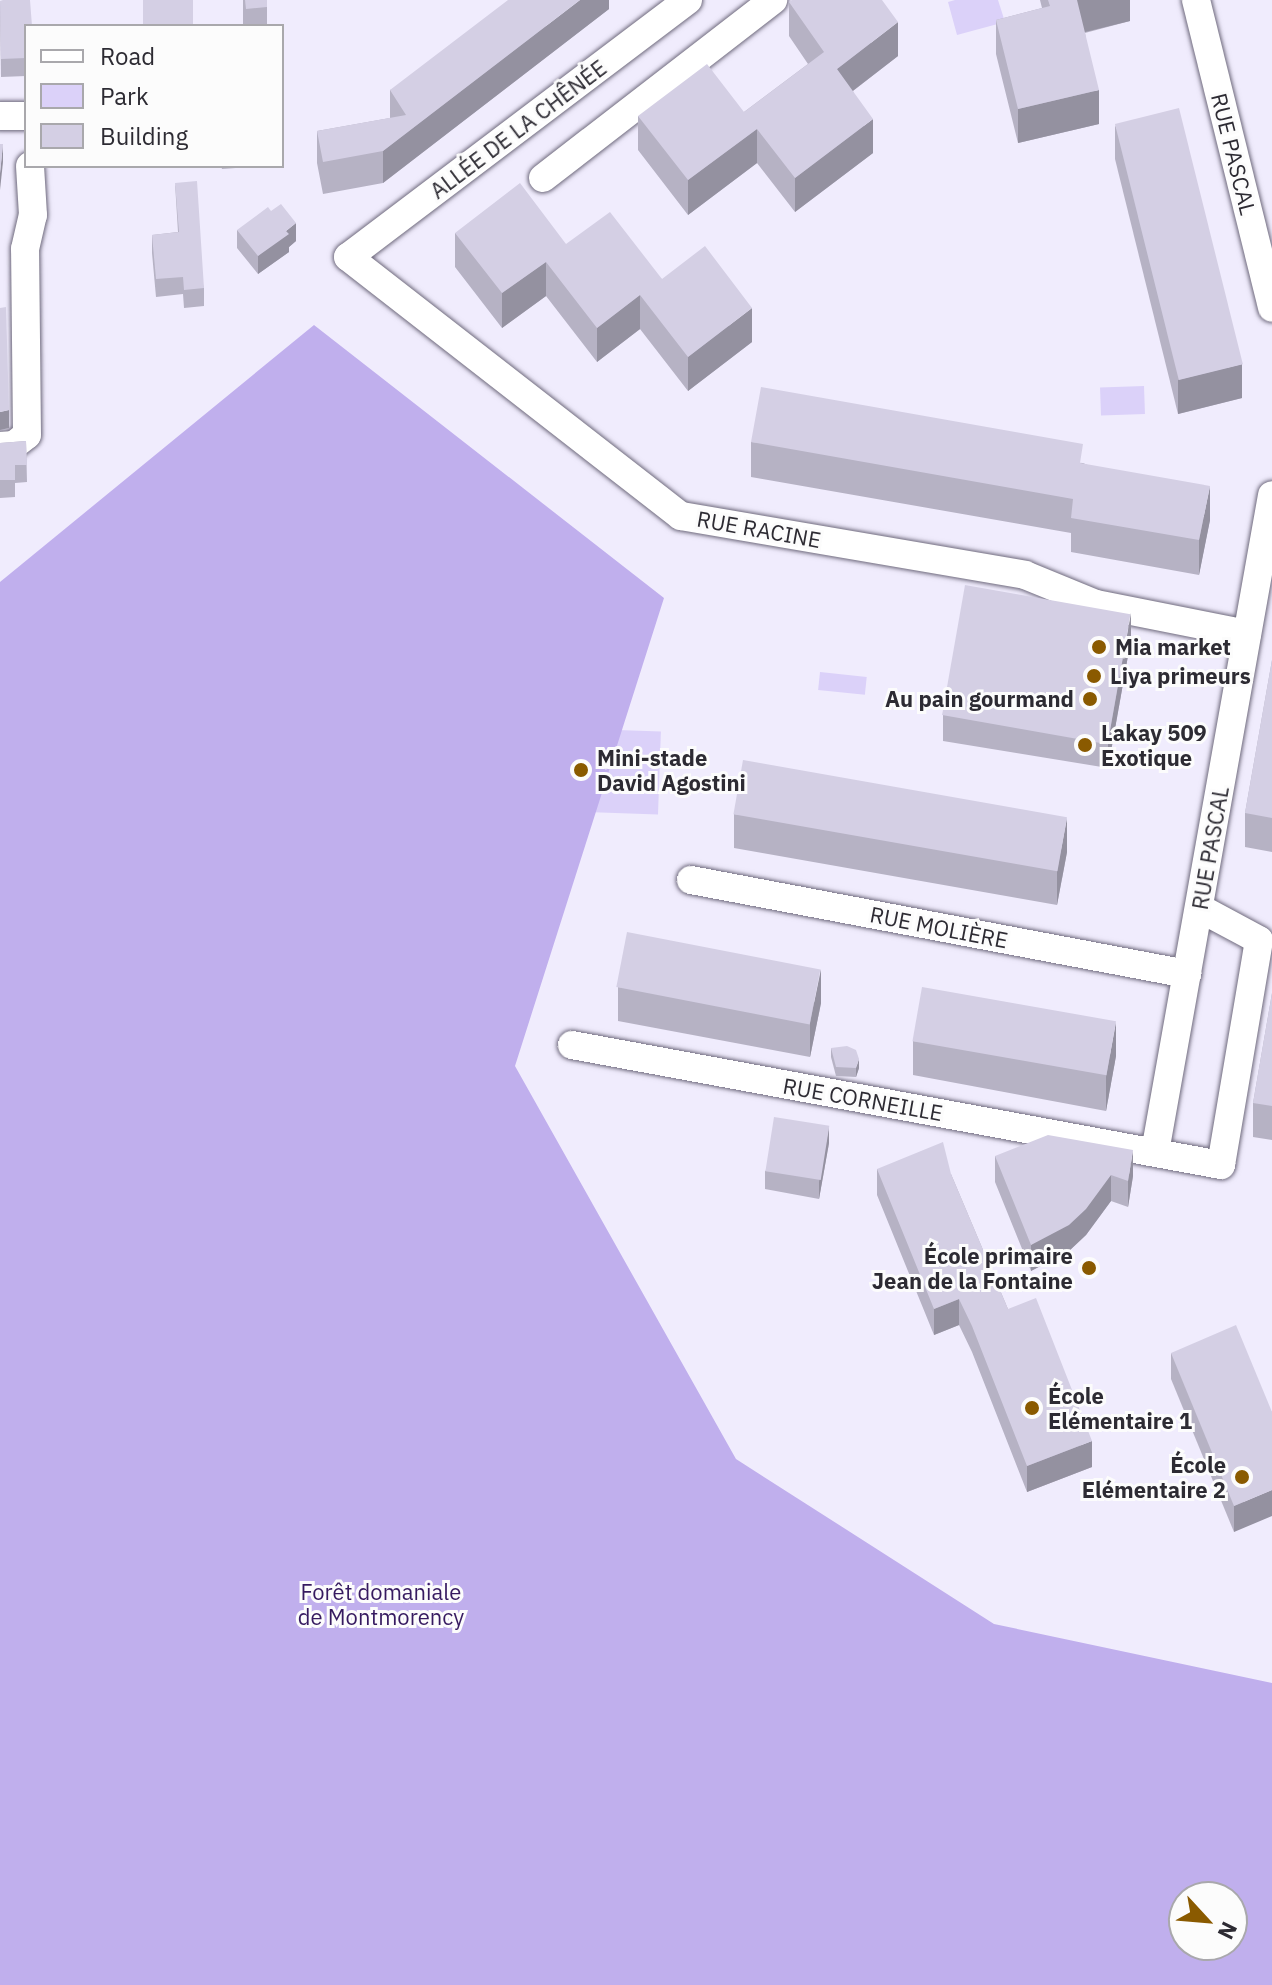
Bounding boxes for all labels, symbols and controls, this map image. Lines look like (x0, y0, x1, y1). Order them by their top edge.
legend (24, 24, 284, 168)
text: Road (100, 40, 155, 72)
street label: ALLÉE DE LA CHÊNÉE (425, 54, 611, 204)
text: Park (100, 80, 149, 112)
street label: RUE PASCAL (1206, 90, 1262, 218)
text: Building (100, 120, 188, 152)
street label: RUE RACINE (695, 505, 823, 553)
place label: Mia market (1115, 634, 1231, 660)
marker: Mia market (1090, 638, 1108, 656)
place label: Liya primeurs (1110, 663, 1251, 689)
marker: Liya primeurs (1085, 667, 1103, 685)
place label: Au pain gourmand (885, 686, 1074, 712)
marker: Au pain gourmand (1081, 690, 1099, 708)
place label: Lakay 509 Exotique (1101, 719, 1207, 770)
marker: Lakay 509 Exotique (1076, 736, 1094, 754)
place label: Mini-stade David Agostini (597, 744, 746, 796)
marker: Mini-stade David Agostini (572, 761, 590, 779)
street label: RUE PASCAL (1186, 784, 1234, 912)
street label: RUE MOLIÈRE (868, 901, 1010, 953)
street label: RUE CORNEILLE (781, 1072, 945, 1126)
place label: École primaire Jean de la Fontaine (872, 1242, 1073, 1294)
marker: École primaire Jean de la Fontaine (1080, 1259, 1098, 1277)
place label: École Elémentaire 1 (1048, 1382, 1192, 1434)
marker: École Elémentaire 1 (1023, 1399, 1041, 1417)
place label: École Elémentaire 2 (1082, 1451, 1226, 1502)
marker: École Elémentaire 2 (1233, 1468, 1251, 1486)
park label: Forêt domaniale de Montmorency (298, 1578, 464, 1630)
north arrow (1168, 1881, 1248, 1961)
text: N (1212, 1917, 1245, 1944)

